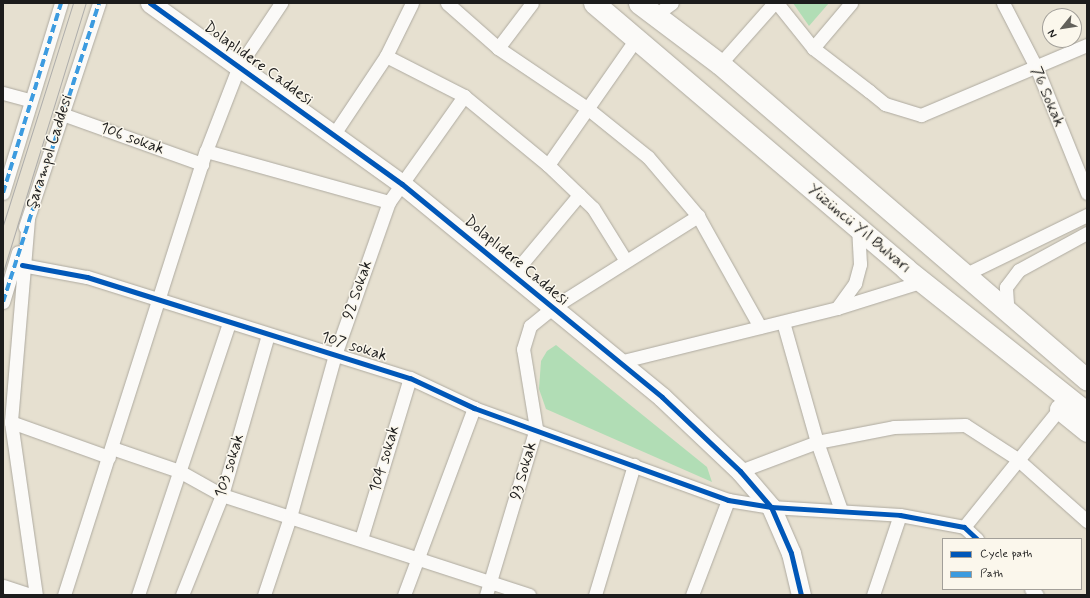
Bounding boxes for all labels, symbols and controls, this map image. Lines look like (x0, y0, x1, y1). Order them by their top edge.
north arrow (1042, 8, 1082, 48)
street label: Dolaplıdere Caddesi (199, 18, 317, 110)
text: N (1045, 27, 1060, 40)
street label: 76 Sokak (1026, 64, 1068, 130)
street label: Şarampol Caddesi (22, 91, 78, 213)
street label: 106 sokak (97, 119, 167, 159)
street label: Yüzüncü Yıl Bulvarı (803, 180, 915, 278)
street label: Dolaplıdere Caddesi (459, 211, 573, 311)
street label: 92 Sokak (339, 258, 377, 322)
street label: 107 sokak (319, 328, 389, 366)
street label: 104 sokak (366, 423, 404, 495)
street label: 103 sokak (211, 432, 249, 500)
street label: 93 Sokak (507, 440, 541, 502)
legend (942, 538, 1082, 590)
text: Cycle path (980, 546, 1032, 562)
text: Path (980, 566, 1003, 582)

